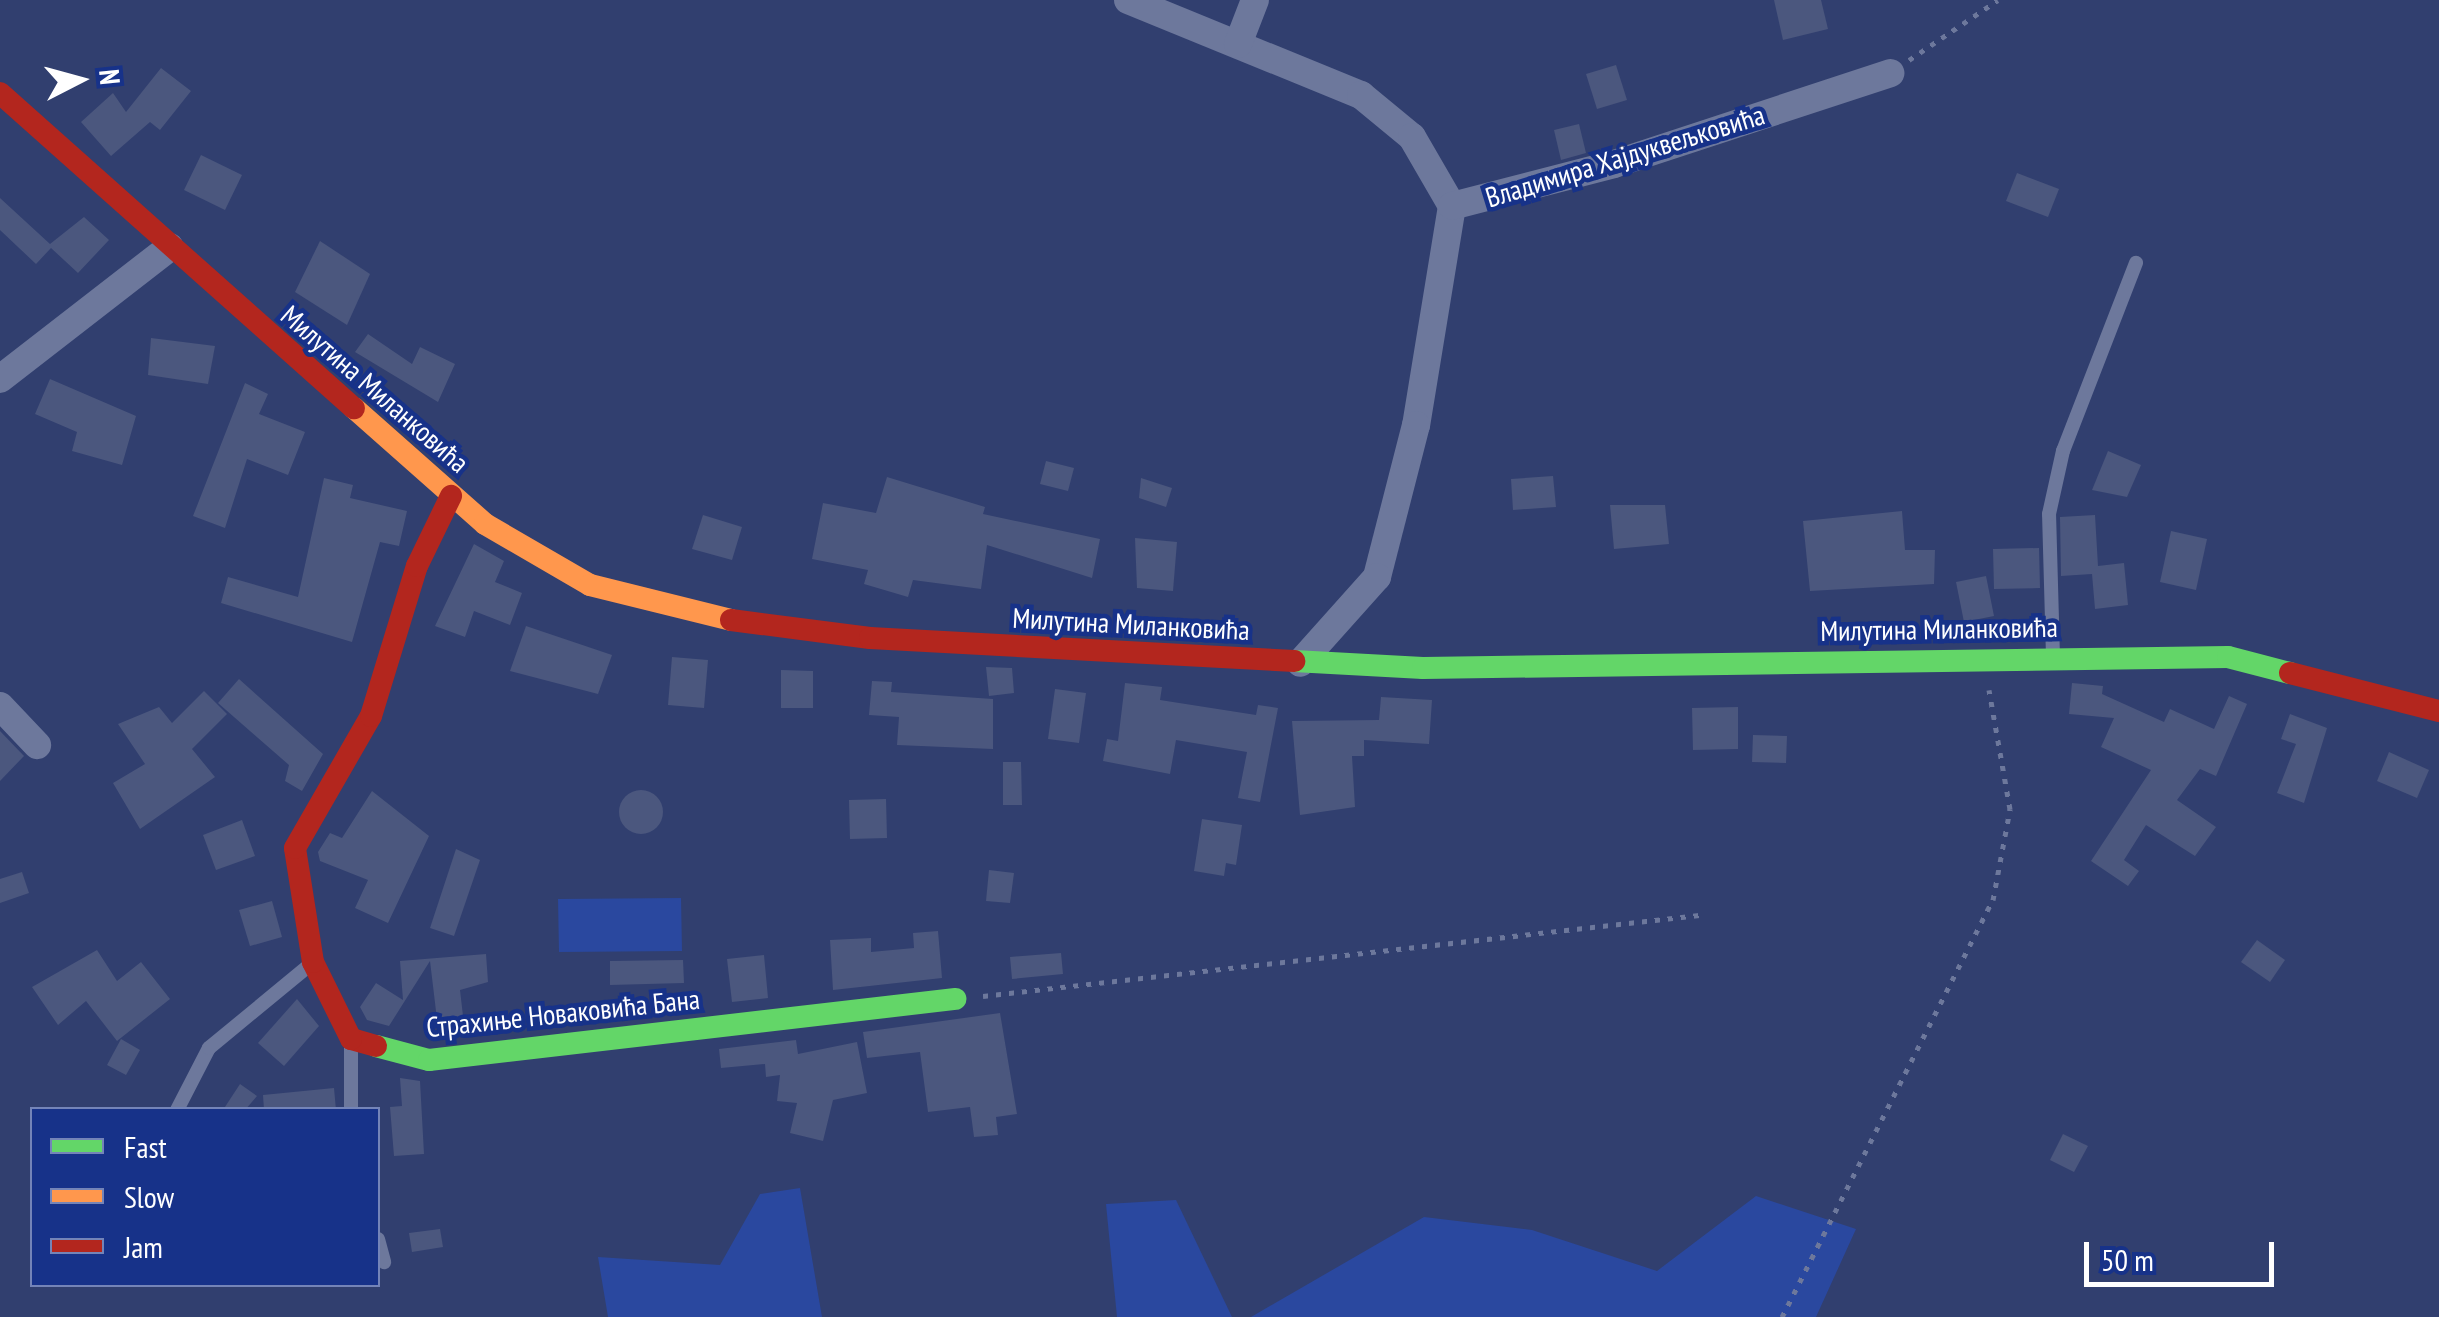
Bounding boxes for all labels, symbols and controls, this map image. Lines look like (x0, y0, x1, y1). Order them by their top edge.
north arrow (30, 30, 130, 130)
text: N (91, 67, 130, 86)
street label: Владимира Хајдуквељковића (1481, 97, 1769, 215)
street label: Милутина Миланковића (274, 298, 476, 480)
street label: Милутина Миланковића (1012, 601, 1250, 647)
street label: Милутина Миланковића (1820, 610, 2058, 648)
street label: Страхиње Новаковића Бана (425, 982, 701, 1044)
legend (30, 1107, 380, 1287)
text: Fast (124, 1127, 167, 1166)
text: Slow (124, 1177, 174, 1216)
scale bar (2089, 1222, 2279, 1284)
text: Jam (124, 1227, 163, 1266)
text: 50 m (2101, 1240, 2154, 1279)

